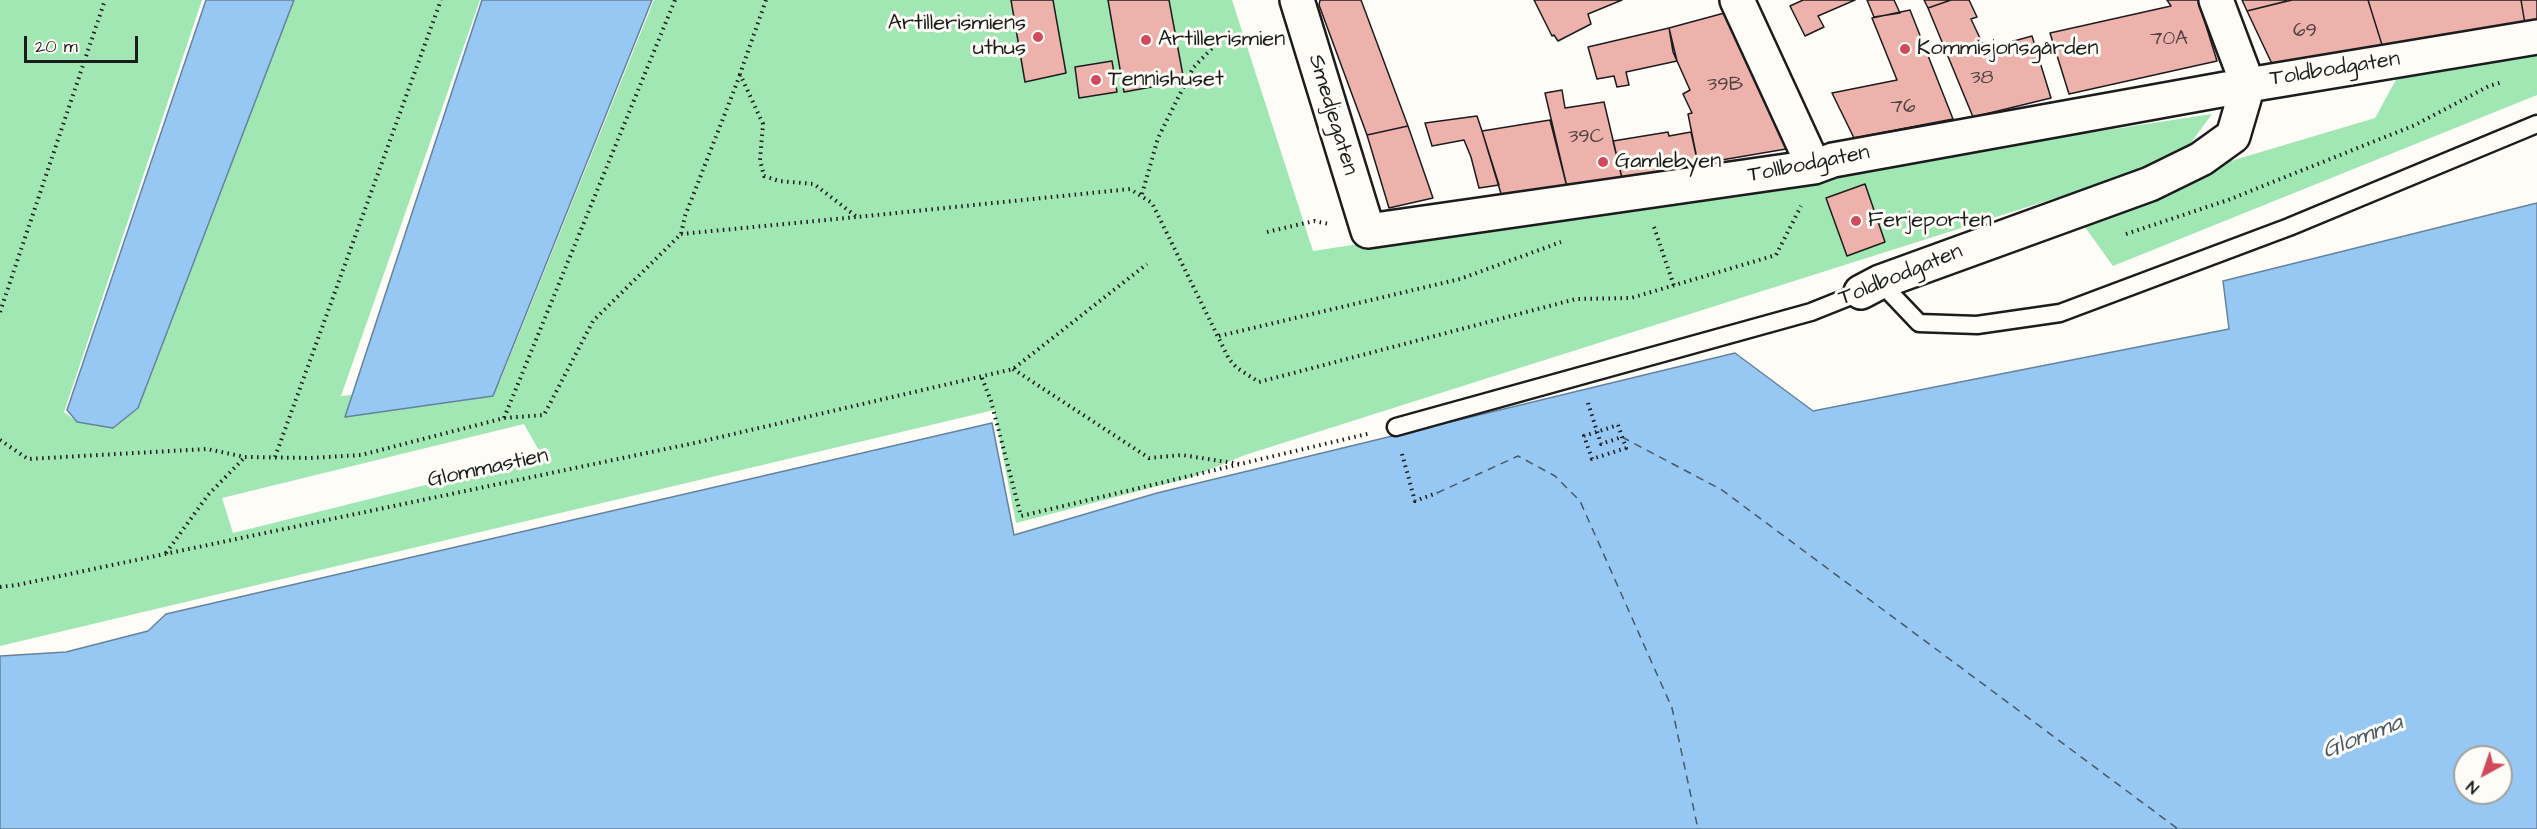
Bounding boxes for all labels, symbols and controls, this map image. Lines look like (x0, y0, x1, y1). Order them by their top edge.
place label: Artillerismiens uthus (888, 11, 1026, 62)
house number: 69 (2293, 20, 2317, 44)
scale bar (27, 24, 141, 62)
place label: Artillerismien (1158, 27, 1285, 53)
house number: 70A (2150, 28, 2188, 52)
marker: Artillerismiens uthus (1031, 30, 1045, 44)
marker: Artillerismien (1139, 33, 1153, 47)
text: 20 m (35, 34, 78, 59)
place label: Kommisjonsgården (1917, 36, 2098, 62)
marker: Kommisjonsgården (1898, 42, 1912, 56)
street label: Toldbodgaten (2268, 47, 2402, 93)
street label: Smedjegaten (1301, 52, 1363, 178)
place label: Tennishuset (1108, 67, 1224, 93)
house number: 38 (1970, 67, 1994, 91)
marker: Tennishuset (1089, 73, 1103, 87)
house number: 39B (1707, 74, 1743, 98)
house number: 76 (1891, 96, 1915, 120)
house number: 39C (1568, 126, 1604, 150)
street label: Tollbodgaten (1746, 140, 1872, 190)
place label: Gamlebyen (1615, 149, 1721, 175)
marker: Gamlebyen (1596, 155, 1610, 169)
place label: Ferjeporten (1868, 208, 1992, 234)
marker: Ferjeporten (1849, 214, 1863, 228)
street label: Toldbodgaten (1835, 239, 1967, 313)
street label: Glommastien (425, 443, 551, 495)
water label: Glomma (2319, 710, 2407, 766)
north arrow (2453, 745, 2513, 805)
text: N (2462, 776, 2484, 799)

